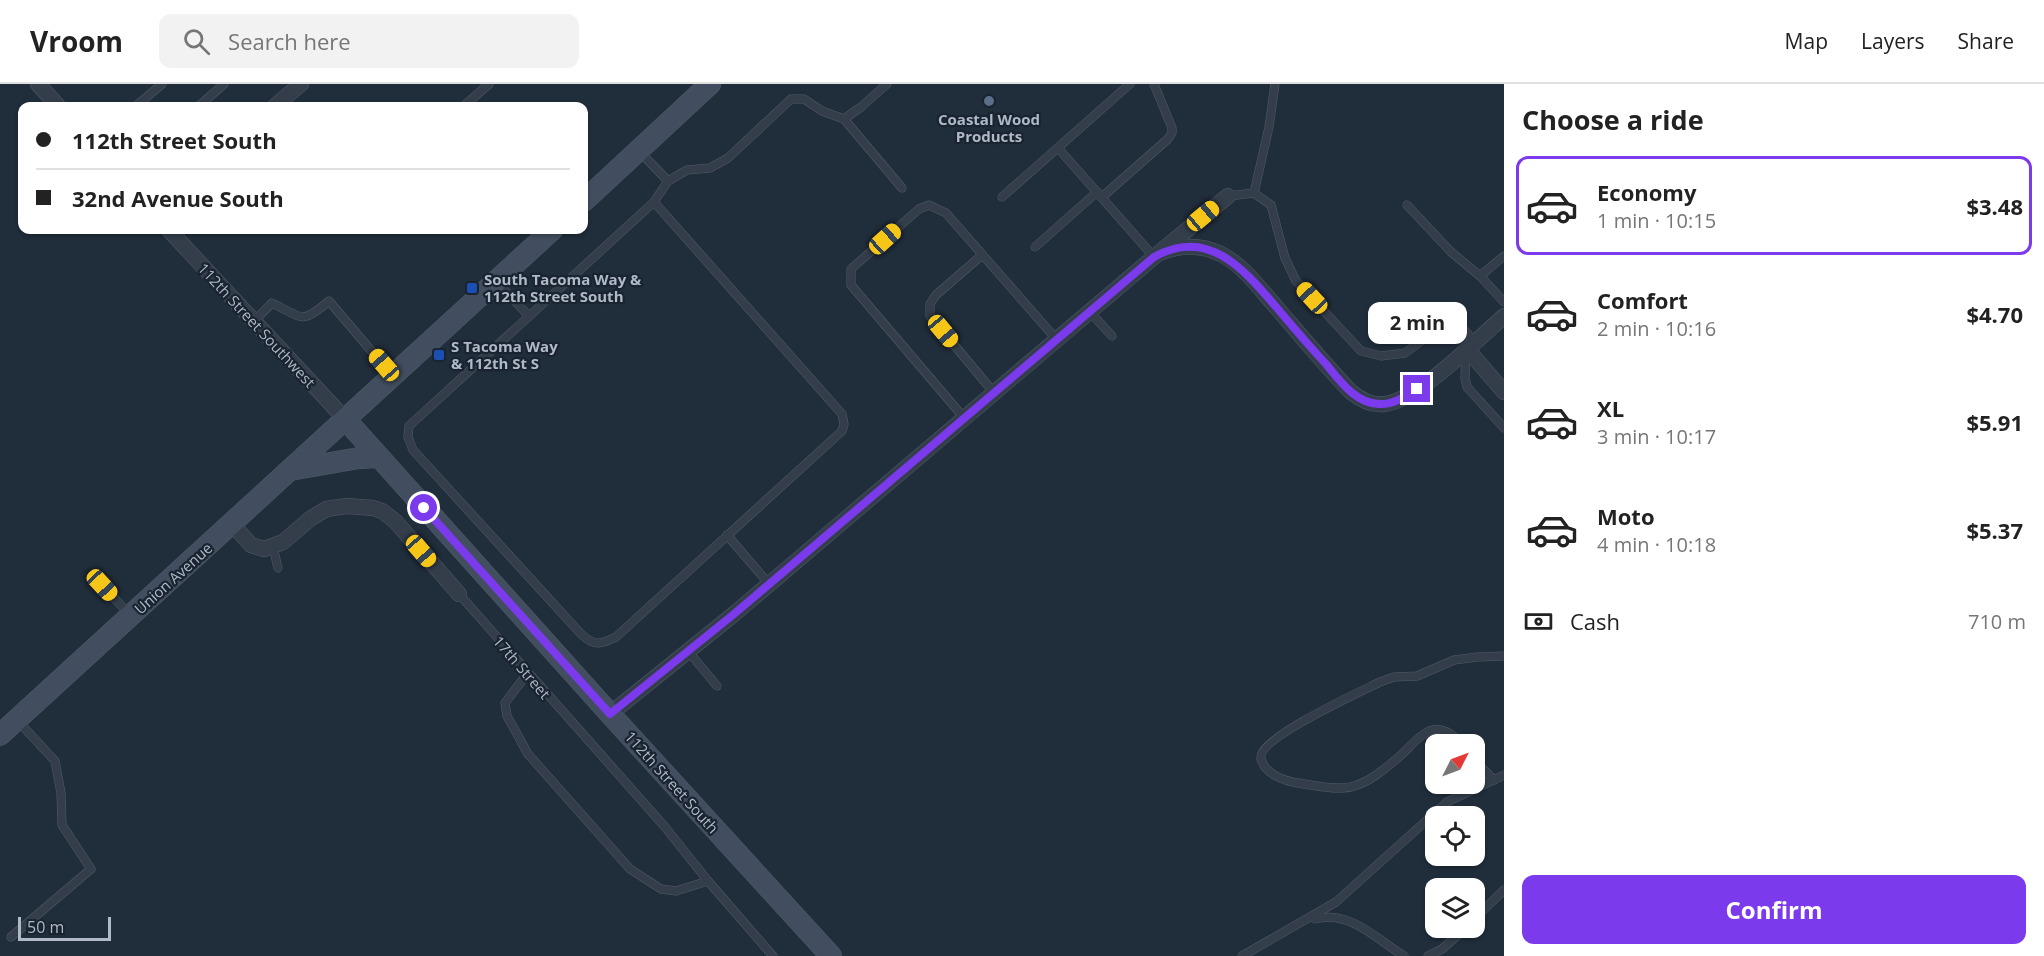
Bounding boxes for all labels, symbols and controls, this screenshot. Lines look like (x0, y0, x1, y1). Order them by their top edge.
search box (159, 14, 579, 68)
text: Vroom (30, 22, 123, 60)
icon: search (180, 25, 213, 58)
text: Search here (228, 26, 351, 56)
text: Map (1785, 27, 1828, 55)
text: Layers (1861, 27, 1925, 55)
text: Share (1958, 27, 2014, 55)
marker: Coastal Wood Products (982, 94, 996, 108)
text: Choose a ride (1522, 101, 1704, 138)
place label: Coastal Wood Products (938, 109, 1040, 146)
text: 112th Street South (72, 125, 277, 155)
text: Economy (1597, 177, 1696, 207)
icon: car (1525, 179, 1579, 233)
text: 32nd Avenue South (72, 183, 284, 213)
text: $3.48 (1966, 191, 2023, 221)
car (1183, 198, 1223, 234)
text: 1 min · 10:15 (1597, 207, 1716, 234)
car (866, 220, 904, 258)
street label: 112th Street Southwest (194, 258, 320, 392)
place label: South Tacoma Way & 112th Street South (484, 269, 642, 306)
car (1293, 279, 1331, 317)
marker: South Tacoma Way & 112th Street South (465, 281, 479, 295)
text: Comfort (1597, 285, 1688, 315)
icon: car (1525, 287, 1579, 341)
text: $4.70 (1966, 299, 2023, 329)
callout: 2 min (1368, 302, 1466, 344)
text: 2 min (1390, 309, 1445, 336)
car (925, 311, 961, 351)
text: 2 min · 10:16 (1597, 315, 1716, 342)
place label: S Tacoma Way & 112th St S (451, 336, 558, 373)
car (365, 346, 403, 384)
marker: S Tacoma Way & 112th St S (432, 348, 446, 362)
route end (1403, 375, 1430, 402)
text: XL (1597, 393, 1624, 423)
icon: car (1525, 395, 1579, 449)
text: $5.91 (1966, 407, 2023, 437)
text: 3 min · 10:17 (1597, 423, 1716, 450)
route start (410, 494, 437, 521)
text: Moto (1597, 501, 1655, 531)
icon: car (1525, 503, 1579, 557)
text: $5.37 (1966, 515, 2023, 545)
text: 4 min · 10:18 (1597, 531, 1716, 558)
car (402, 532, 440, 570)
street label: Union Avenue (130, 538, 216, 618)
car (83, 566, 121, 604)
icon: cash (1522, 605, 1555, 638)
text: Cash (1570, 606, 1620, 636)
text: 710 m (1968, 608, 2026, 635)
street label: 17th Street (489, 631, 555, 703)
street label: 112th Street South (621, 727, 723, 837)
north arrow (1425, 734, 1485, 794)
map controls (1425, 734, 1485, 938)
button: locate (1425, 806, 1485, 866)
button: Confirm (1522, 875, 2026, 944)
button: layers (1425, 878, 1485, 938)
scale bar (18, 914, 111, 942)
text: 50 m (27, 916, 64, 938)

